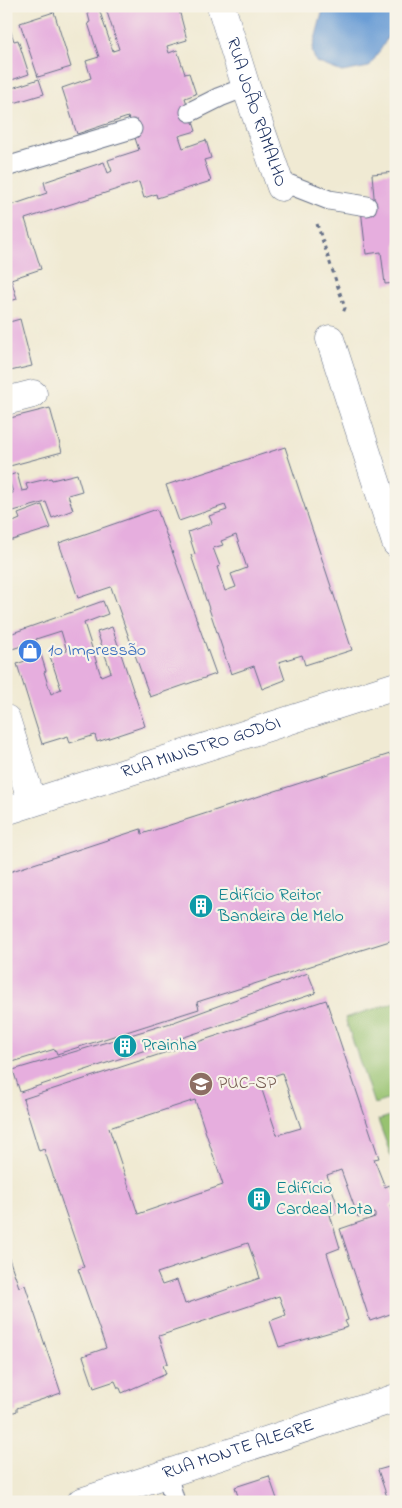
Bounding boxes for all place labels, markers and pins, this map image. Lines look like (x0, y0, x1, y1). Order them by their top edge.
shop icon: 1o Impressão (17, 638, 43, 664)
place label: 1o Impressão (48, 638, 146, 664)
place label: Edifício Reitor Bandeira de Melo (217, 883, 344, 930)
building icon: Edifício Reitor Bandeira de Melo (188, 893, 214, 919)
building icon: Prainha (112, 1033, 138, 1059)
place label: Prainha (142, 1033, 197, 1059)
school or university icon: PUC-SP (188, 1071, 214, 1097)
place label: PUC-SP (218, 1071, 277, 1097)
place label: Edifício Cardeal Mota (276, 1176, 373, 1223)
building icon: Edifício Cardeal Mota (246, 1186, 272, 1212)

